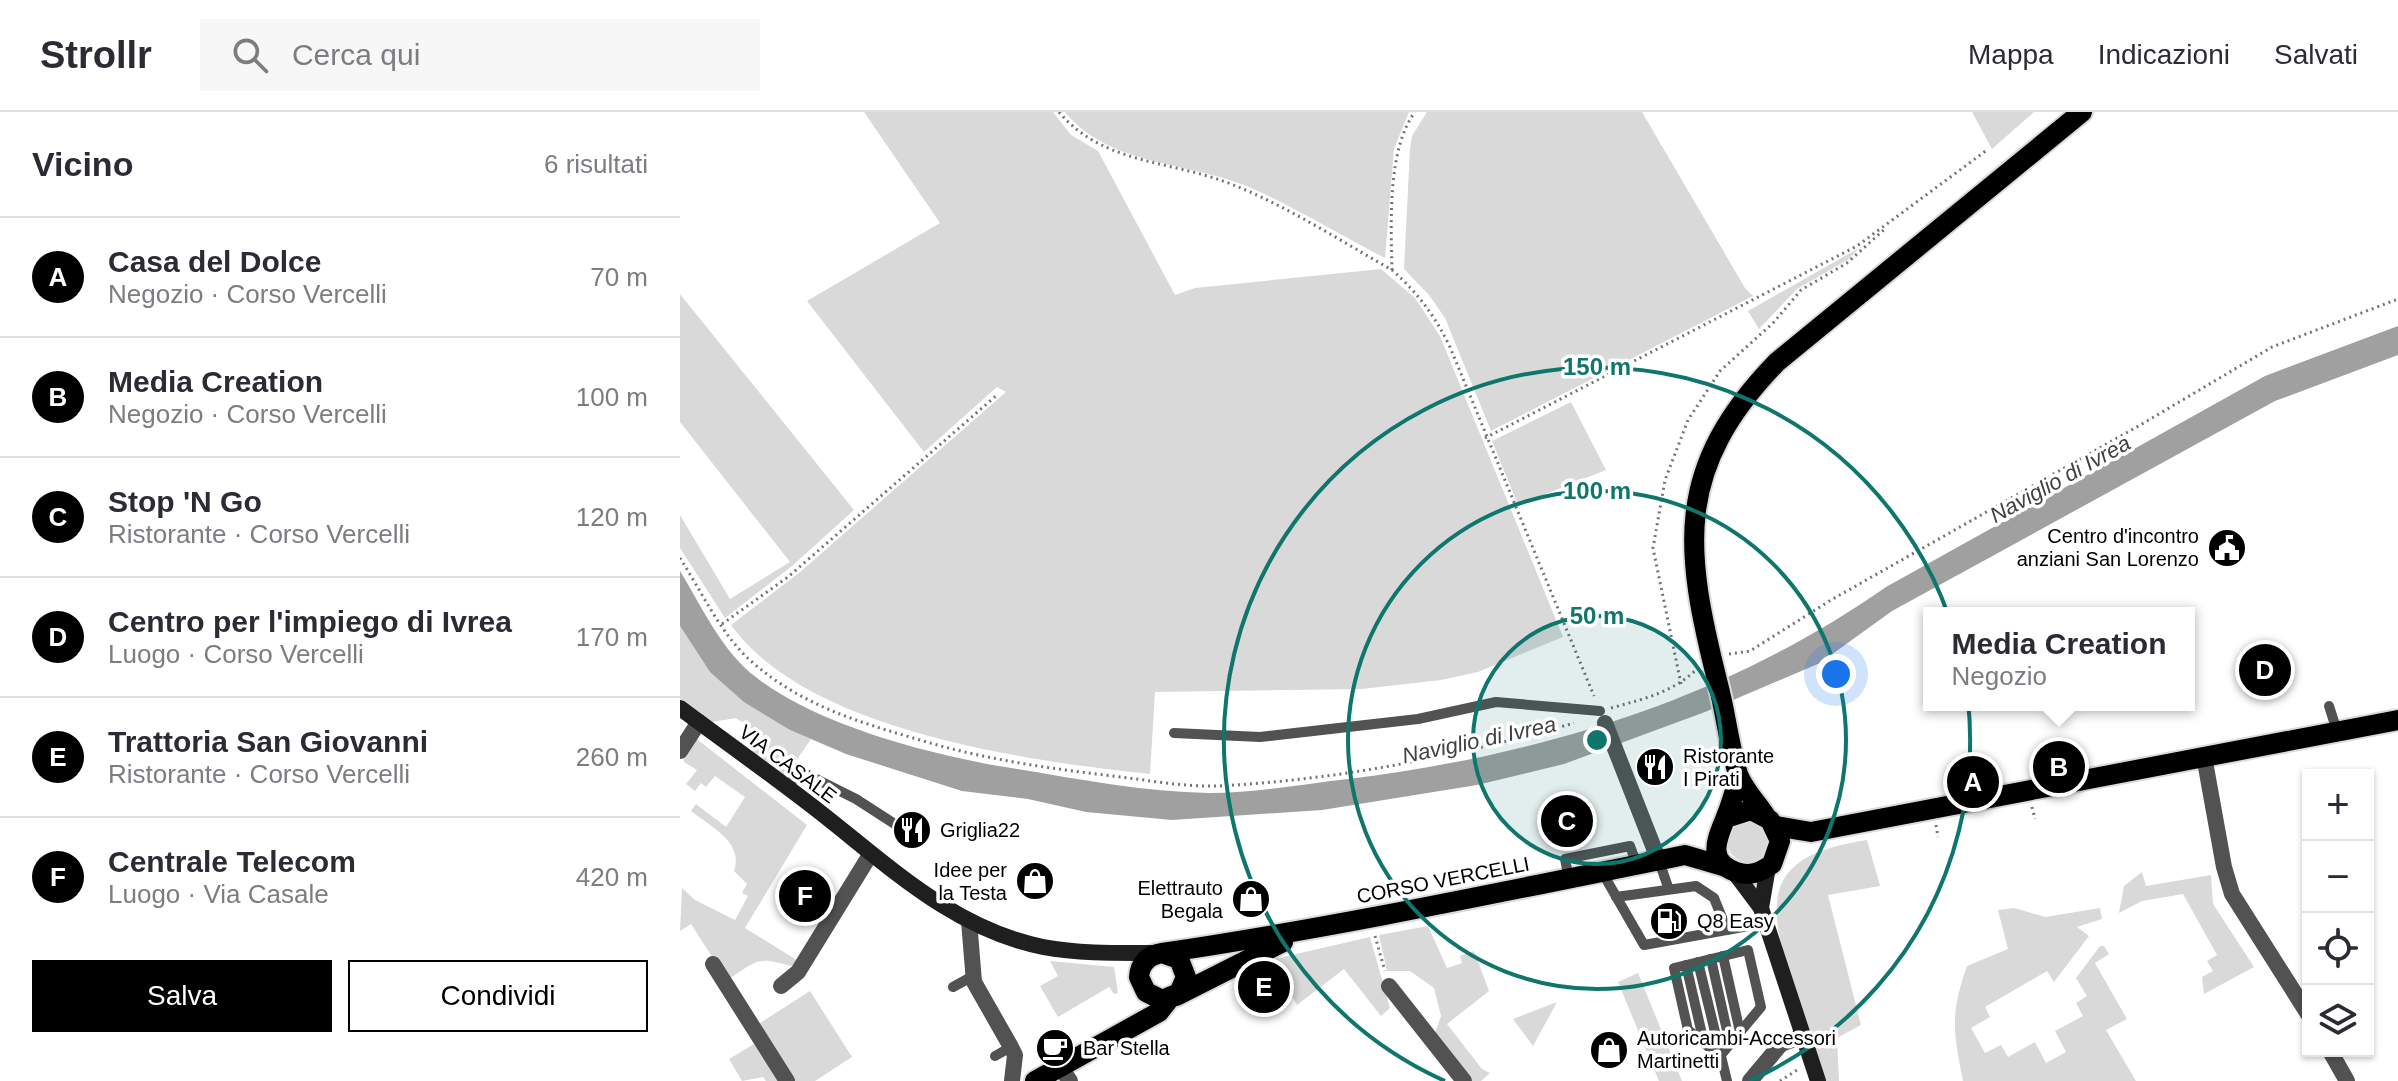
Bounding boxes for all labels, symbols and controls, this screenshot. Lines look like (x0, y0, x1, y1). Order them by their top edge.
search box (200, 19, 760, 91)
icon: search (228, 33, 272, 77)
text: Strollr (40, 34, 152, 76)
text: Cerca qui (292, 38, 420, 71)
text: Mappa (1968, 39, 2054, 70)
text: Indicazioni (2098, 39, 2230, 70)
text: Salvati (2274, 39, 2358, 70)
text: Vicino (32, 145, 133, 183)
text: 6 risultati (544, 149, 648, 179)
text: Casa del Dolce (108, 245, 321, 278)
text: A (49, 262, 67, 292)
text: 70 m (590, 262, 648, 292)
text: Negozio · Corso Vercelli (108, 279, 387, 309)
text: 150 m (1563, 353, 1631, 380)
text: Media Creation (108, 365, 323, 398)
text: B (49, 382, 67, 412)
text: 100 m (576, 382, 648, 412)
text: Negozio · Corso Vercelli (108, 399, 387, 429)
water label: Naviglio di Ivrea (1985, 430, 2135, 528)
text: 100 m (1563, 477, 1631, 504)
text: Stop 'N Go (108, 485, 262, 518)
text: C (49, 502, 67, 532)
text: 120 m (576, 502, 648, 532)
text: Ristorante · Corso Vercelli (108, 519, 410, 549)
place label: Centro d'incontro anziani San Lorenzo (2017, 525, 2199, 570)
public building icon: Centro d'incontro anziani San Lorenzo (2206, 527, 2248, 569)
text: 50 m (1570, 602, 1624, 629)
text: Centro per l'impiego di Ivrea (108, 605, 512, 638)
popup (1923, 607, 2195, 711)
text: D (49, 622, 67, 652)
text: 170 m (576, 622, 648, 652)
text: Media Creation (1951, 627, 2167, 660)
text: Luogo · Corso Vercelli (108, 639, 364, 669)
pin: D (2239, 640, 2291, 700)
your location (1816, 654, 1856, 694)
text: Negozio (1951, 661, 2047, 691)
water label: Naviglio di Ivrea (1400, 712, 1558, 768)
street label: VIA CASALE (735, 720, 841, 808)
text: Trattoria San Giovanni (108, 725, 428, 758)
centre of rings (1583, 726, 1611, 754)
pin: B (2033, 737, 2085, 797)
text: E (49, 742, 67, 772)
text: 260 m (576, 742, 648, 772)
place label: Ristorante I Pirati (1683, 745, 1774, 790)
restaurant icon: Ristorante I Pirati (1634, 746, 1676, 788)
pin: A (1947, 752, 1999, 812)
text: Ristorante · Corso Vercelli (108, 759, 410, 789)
map controls (2302, 769, 2374, 1057)
button: + (2302, 769, 2374, 841)
pin: C (1541, 791, 1593, 851)
restaurant icon: Griglia22 (891, 809, 933, 851)
place label: Griglia22 (940, 819, 1020, 841)
button: − (2302, 841, 2374, 913)
text: Centrale Telecom (108, 845, 356, 878)
street label: CORSO VERCELLI (1355, 852, 1531, 908)
place label: Idee per la Testa (934, 859, 1008, 904)
shop icon: Idee per la Testa (1014, 860, 1056, 902)
text: F (50, 862, 66, 892)
text: 420 m (576, 862, 648, 892)
pin: F (779, 866, 831, 926)
place label: Elettrauto Begala (1137, 877, 1224, 922)
shop icon: Elettrauto Begala (1230, 878, 1272, 920)
text: Luogo · Via Casale (108, 879, 329, 909)
fuel station icon: Q8 Easy (1648, 900, 1690, 942)
place label: Q8 Easy (1697, 910, 1774, 932)
button: locate (2302, 913, 2374, 985)
pin: E (1238, 957, 1290, 1017)
button: Salva (32, 960, 332, 1032)
button: Condividi (348, 960, 648, 1032)
button: layers (2302, 985, 2374, 1057)
cafe icon: Bar Stella (1034, 1027, 1076, 1069)
place label: Autoricambi-Accessori Martinetti (1637, 1027, 1836, 1072)
shop icon: Autoricambi-Accessori Martinetti (1588, 1029, 1630, 1071)
place label: Bar Stella (1083, 1037, 1171, 1059)

